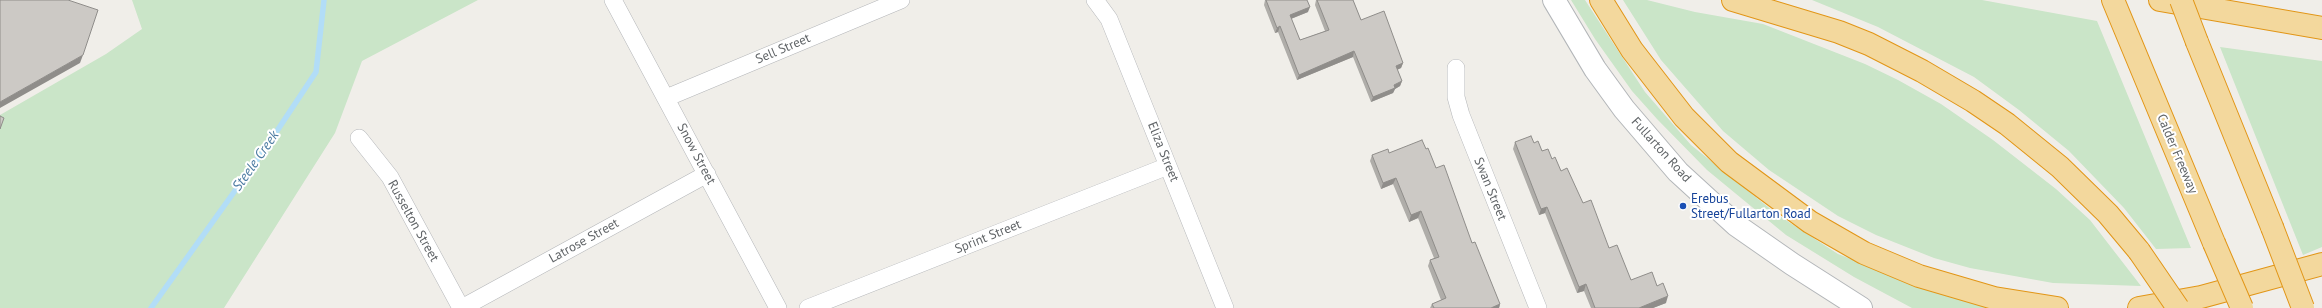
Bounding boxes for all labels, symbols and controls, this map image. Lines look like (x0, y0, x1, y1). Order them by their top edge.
street label: Sell Street (753, 31, 813, 67)
street label: Calder Freeway (2153, 112, 2201, 196)
street label: Fullarton Road (1628, 114, 1694, 186)
street label: Eliza Street (1144, 120, 1182, 184)
street label: Snow Street (673, 121, 719, 187)
water label: Steele Creek (229, 128, 283, 194)
street label: Swan Street (1470, 155, 1510, 223)
street label: Russelton Street (384, 177, 442, 265)
place label: Erebus Street/Fullarton Road (1691, 191, 1811, 222)
marker: Erebus Street/Fullarton Road (1678, 201, 1688, 211)
street label: Latrose Street (546, 215, 622, 267)
street label: Sprint Street (953, 217, 1023, 257)

